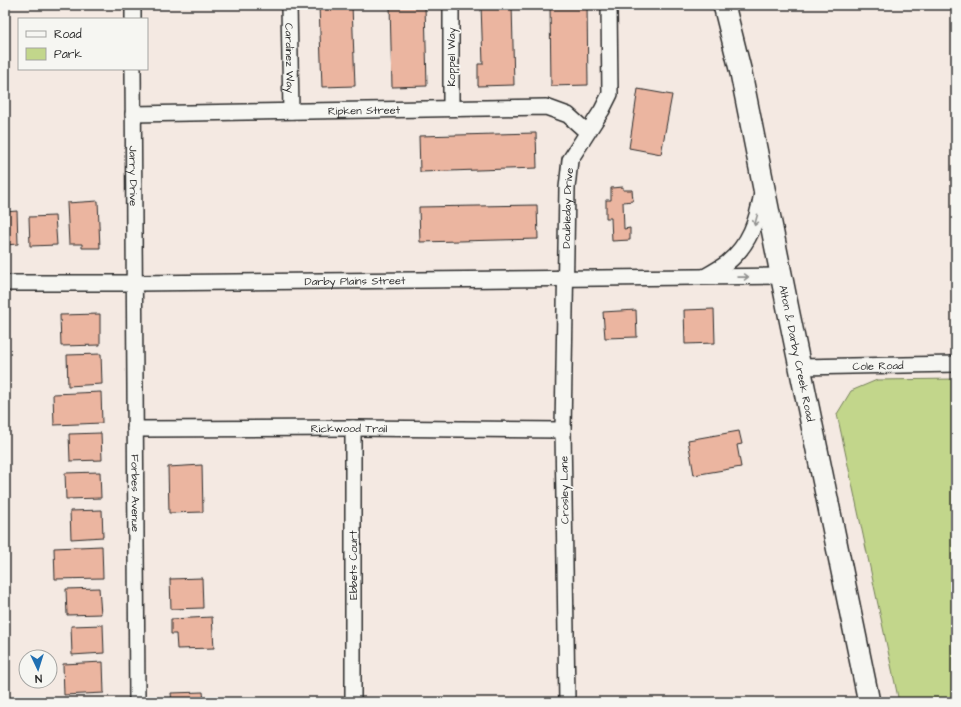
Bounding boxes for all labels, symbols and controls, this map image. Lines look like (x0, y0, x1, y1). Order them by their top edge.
legend (18, 18, 148, 70)
street label: Cardinez Way (281, 23, 298, 93)
text: Road (54, 26, 82, 43)
street label: Koppel Way (444, 27, 460, 87)
text: Park (54, 46, 82, 63)
street label: Ripken Street (328, 102, 401, 119)
street label: Jarry Drive (125, 146, 141, 206)
street label: Doubleday Drive (559, 167, 577, 249)
one-way arrow (751, 214, 759, 227)
street label: Darby Plains Street (304, 273, 406, 290)
one-way arrow (736, 273, 749, 280)
street label: Alton & Darby Creek Road (775, 284, 818, 423)
street label: Cole Road (852, 358, 904, 374)
street label: Rickwood Trail (311, 421, 388, 436)
street label: Forbes Avenue (127, 454, 143, 532)
street label: Crosley Lane (556, 456, 574, 524)
street label: Ebbets Court (346, 530, 361, 600)
north arrow (18, 649, 58, 689)
text: N (35, 671, 43, 686)

